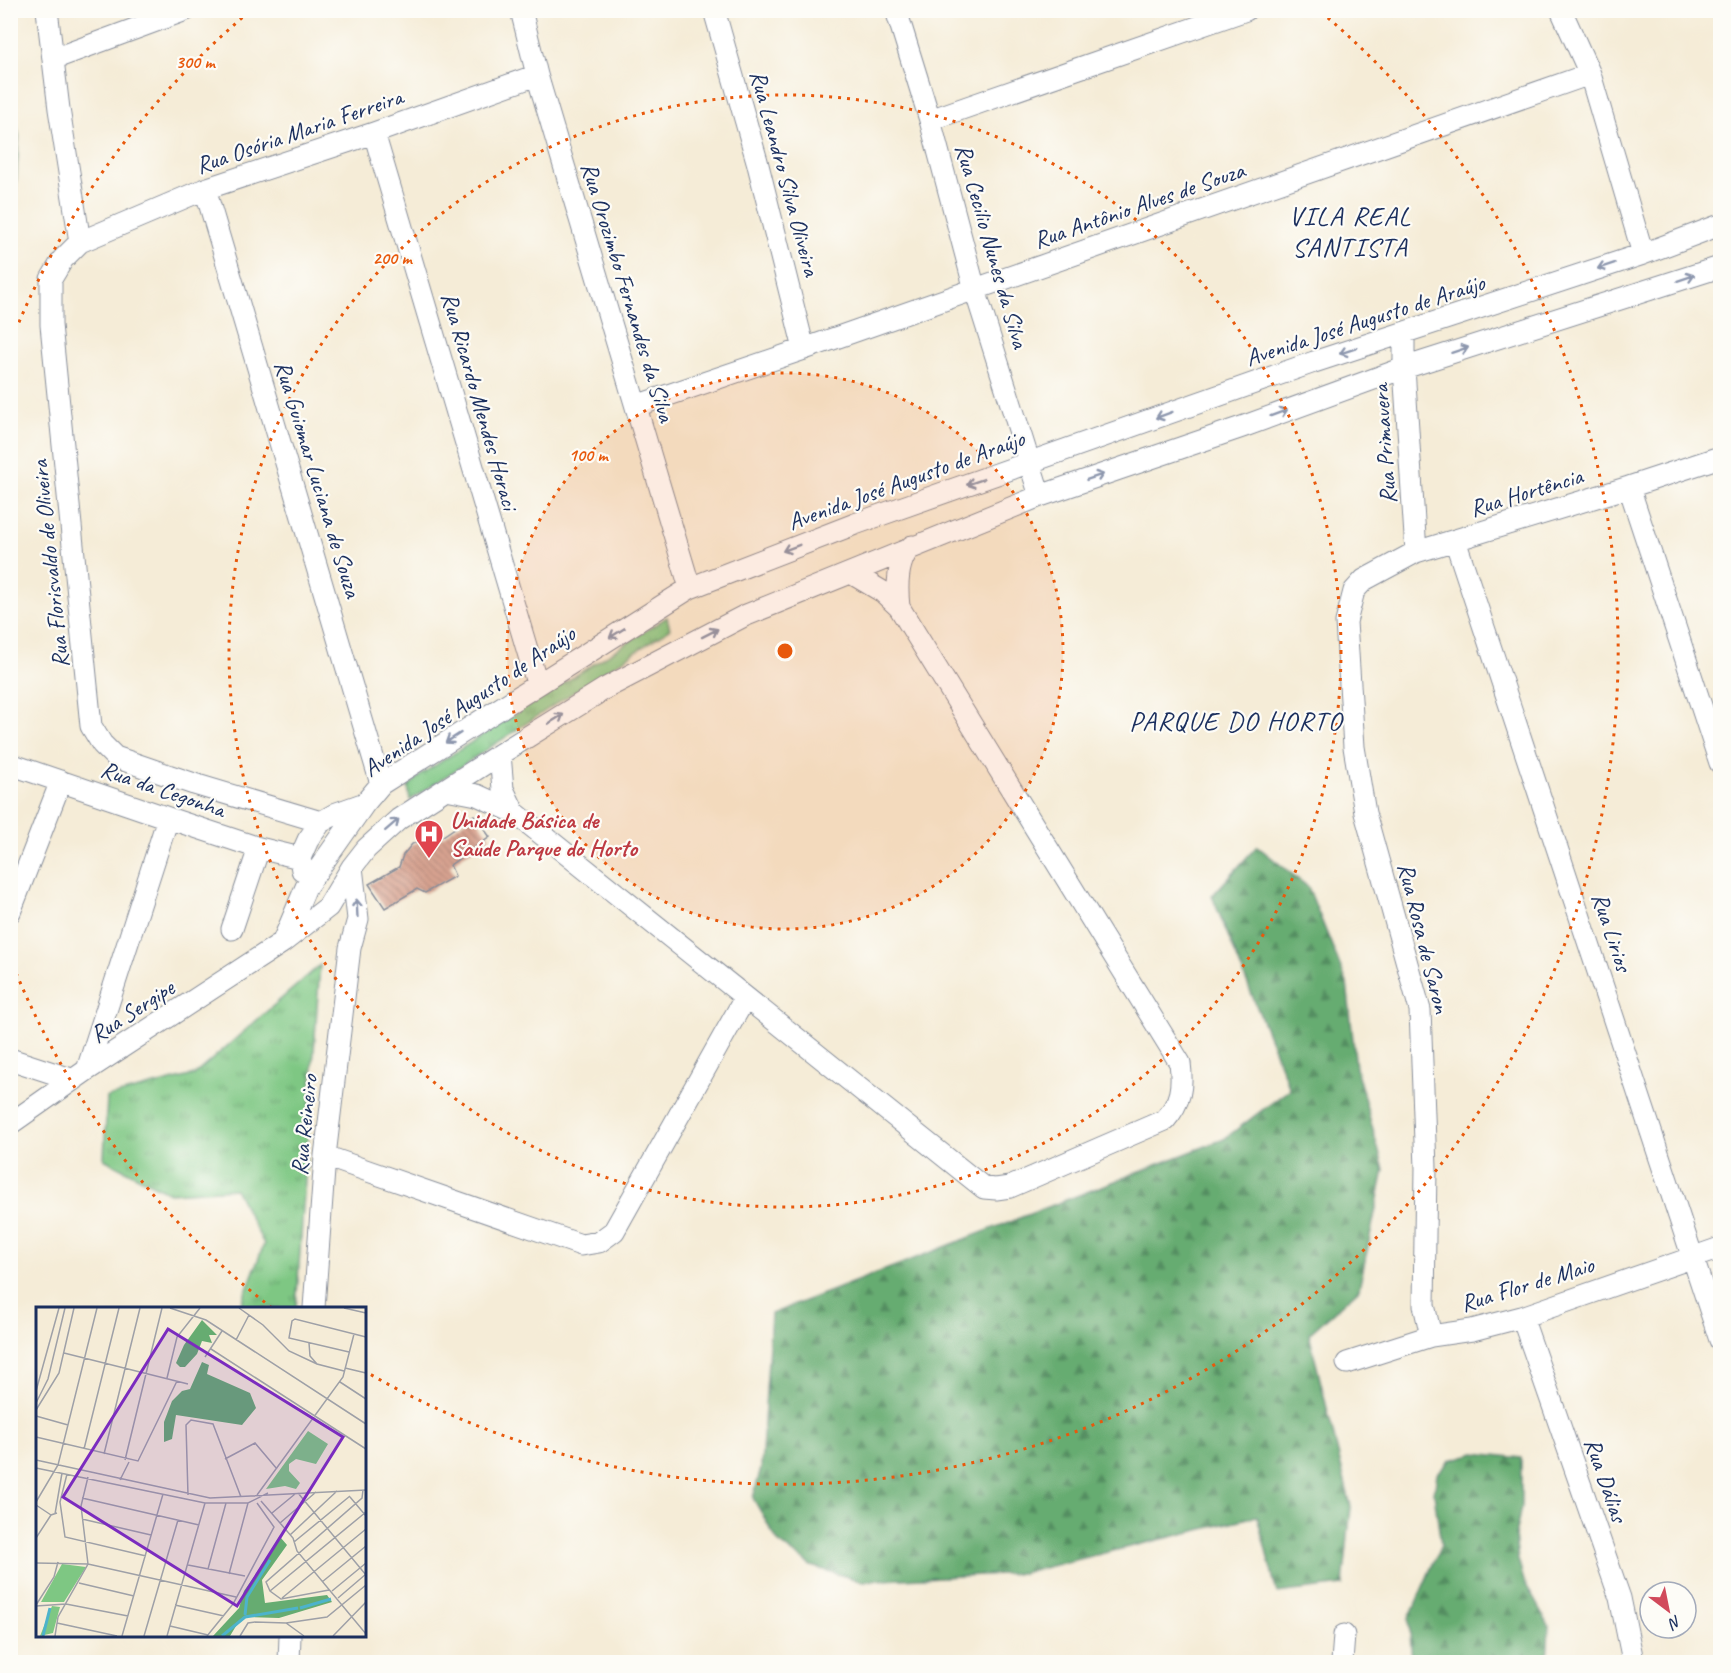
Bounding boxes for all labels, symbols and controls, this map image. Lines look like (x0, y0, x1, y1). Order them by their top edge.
text: 300 m (176, 51, 216, 73)
street label: Rua Leandro Silva Oliveira (743, 67, 827, 280)
street label: Rua Osória Maria Ferreira (192, 81, 408, 180)
street label: Rua Cecilio Nunes da Silva (949, 141, 1036, 353)
street label: Rua Antônio Alves de Souza (1030, 154, 1250, 255)
street label: Rua Orozimbo Fernandes da Silva (574, 159, 682, 427)
district label: VILA REAL SANTISTA (1289, 199, 1411, 264)
text: 200 m (373, 247, 413, 269)
one-way arrow (1597, 262, 1616, 273)
street label: Avenida José Augusto de Araújo (1242, 267, 1490, 373)
one-way arrow (1676, 272, 1695, 283)
street label: Rua Ricardo Mendes Horaci (435, 289, 526, 516)
one-way arrow (1450, 344, 1469, 355)
one-way arrow (1339, 346, 1358, 357)
street label: Rua Guiomar Luciana de Souza (268, 357, 369, 602)
street label: Rua Primavera (1365, 381, 1403, 505)
one-way arrow (1269, 407, 1288, 418)
one-way arrow (1155, 411, 1174, 422)
street label: Avenida José Augusto de Araújo (784, 423, 1030, 537)
text: 100 m (569, 444, 609, 466)
street label: Rua Florisvaldo de Oliveira (24, 457, 76, 669)
street label: Rua Hortência (1466, 460, 1587, 523)
one-way arrow (1085, 471, 1104, 482)
one-way arrow (966, 477, 985, 488)
one-way arrow (783, 543, 801, 554)
street label: Avenida José Augusto de Araújo (357, 618, 582, 783)
one-way arrow (701, 626, 719, 638)
one-way arrow (609, 628, 626, 640)
centre of rings (775, 641, 795, 661)
district label: PARQUE DO HORTO (1129, 704, 1344, 738)
one-way arrow (547, 712, 564, 724)
one-way arrow (445, 732, 461, 744)
street label: Rua da Cegonha (97, 754, 231, 825)
place label: Unidade Básica de Saúde Parque do Horto (450, 805, 639, 863)
one-way arrow (384, 818, 399, 832)
hospital icon: Unidade Básica de Saúde Parque do Horto (413, 818, 445, 860)
street label: Rua Rosa de Saron (1391, 860, 1457, 1017)
street label: Rua Lirios (1585, 889, 1639, 977)
one-way arrow (352, 899, 363, 918)
street label: Rua Sergipe (84, 971, 182, 1049)
street label: Rua Reineiro (284, 1072, 324, 1177)
street label: Rua Flor de Maio (1457, 1249, 1599, 1318)
inset map (36, 1307, 366, 1637)
street label: Rua Dálias (1578, 1434, 1635, 1528)
north arrow (1638, 1580, 1698, 1640)
text: N (1663, 1611, 1685, 1635)

